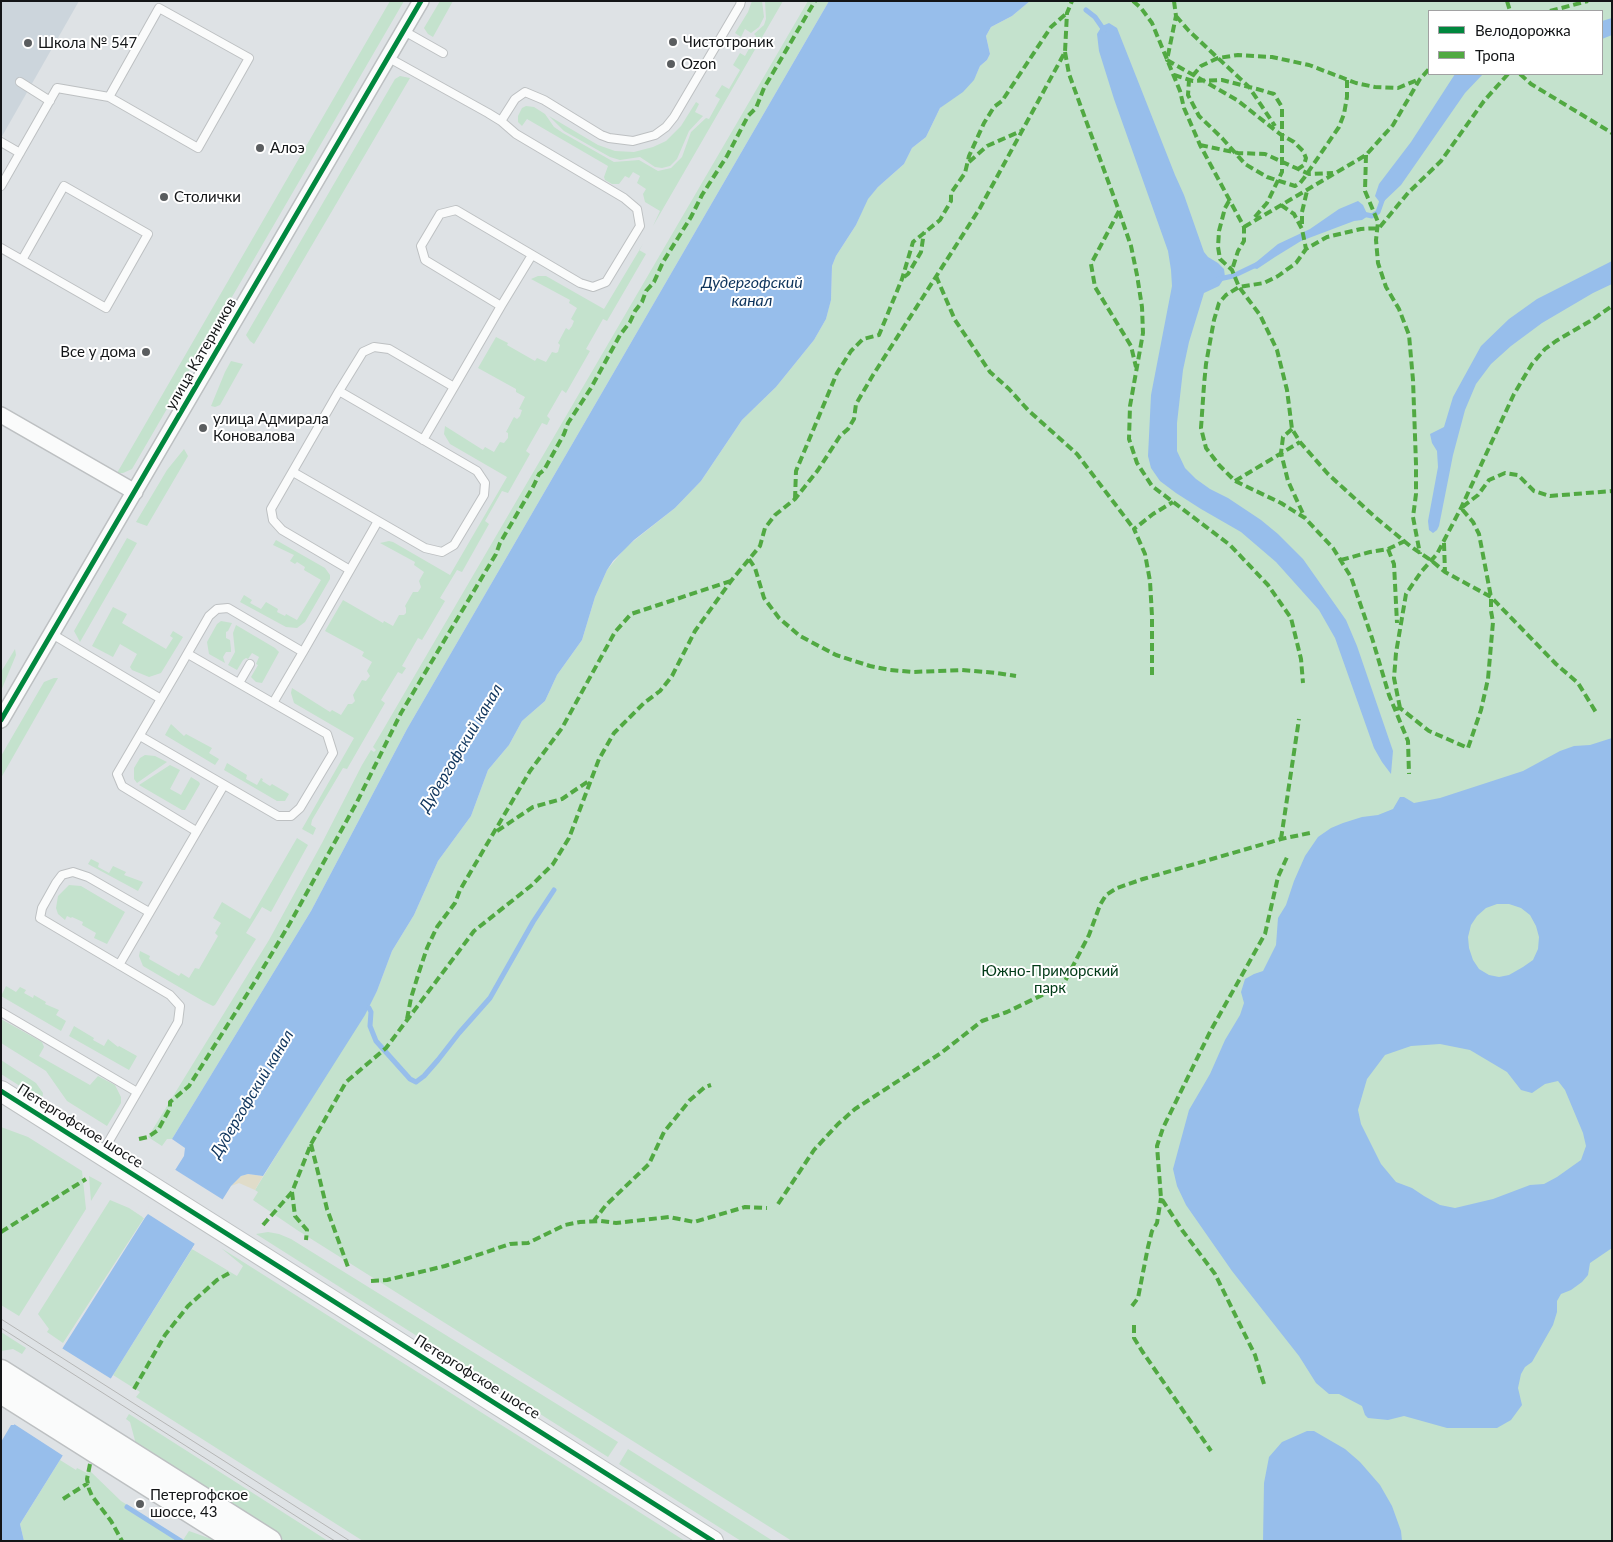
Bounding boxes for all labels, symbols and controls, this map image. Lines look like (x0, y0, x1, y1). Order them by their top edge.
legend (1428, 10, 1603, 75)
text: Велодорожка (1475, 21, 1571, 39)
place label: Чистотроник (683, 33, 773, 51)
place label: Школа № 547 (38, 34, 137, 52)
marker: Чистотроник (667, 36, 679, 48)
marker: Школа № 547 (22, 37, 34, 49)
text: Тропа (1475, 46, 1515, 64)
place label: Ozon (681, 55, 716, 73)
marker: Ozon (665, 58, 677, 70)
place label: Алоэ (270, 139, 305, 157)
marker: Алоэ (254, 142, 266, 154)
place label: Столички (174, 188, 241, 206)
marker: Столички (158, 191, 170, 203)
water label: Дудергофский канал (701, 273, 803, 311)
street label: улица Катерников (162, 295, 240, 413)
place label: Все у дома (60, 343, 136, 361)
marker: Все у дома (140, 346, 152, 358)
place label: улица Адмирала Коновалова (213, 410, 329, 445)
marker: улица Адмирала Коновалова (197, 422, 209, 434)
water label: Дудергофский канал (415, 680, 507, 816)
park label: Южно-Приморский парк (981, 962, 1119, 997)
water label: Дудергофский канал (206, 1026, 298, 1162)
street label: Петергофское шоссе (14, 1080, 146, 1172)
street label: Петергофское шоссе (411, 1331, 543, 1423)
place label: Петергофское шоссе, 43 (150, 1486, 248, 1521)
marker: Петергофское шоссе, 43 (134, 1498, 146, 1510)

